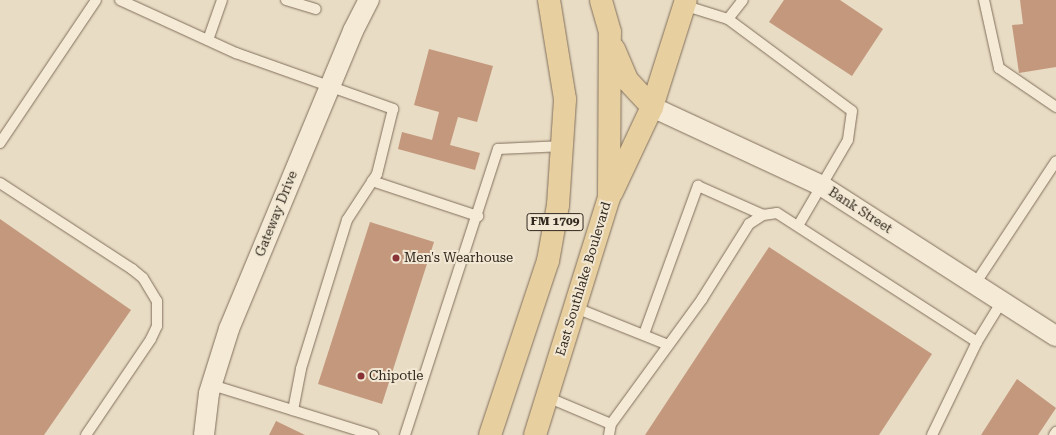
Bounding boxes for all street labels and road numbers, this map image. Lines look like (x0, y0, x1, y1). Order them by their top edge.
street label: Gateway Drive (253, 169, 301, 259)
street label: Bank Street (825, 185, 895, 237)
street label: East Southlake Boulevard (553, 200, 615, 358)
road number: FM 1709 (526, 212, 584, 232)

